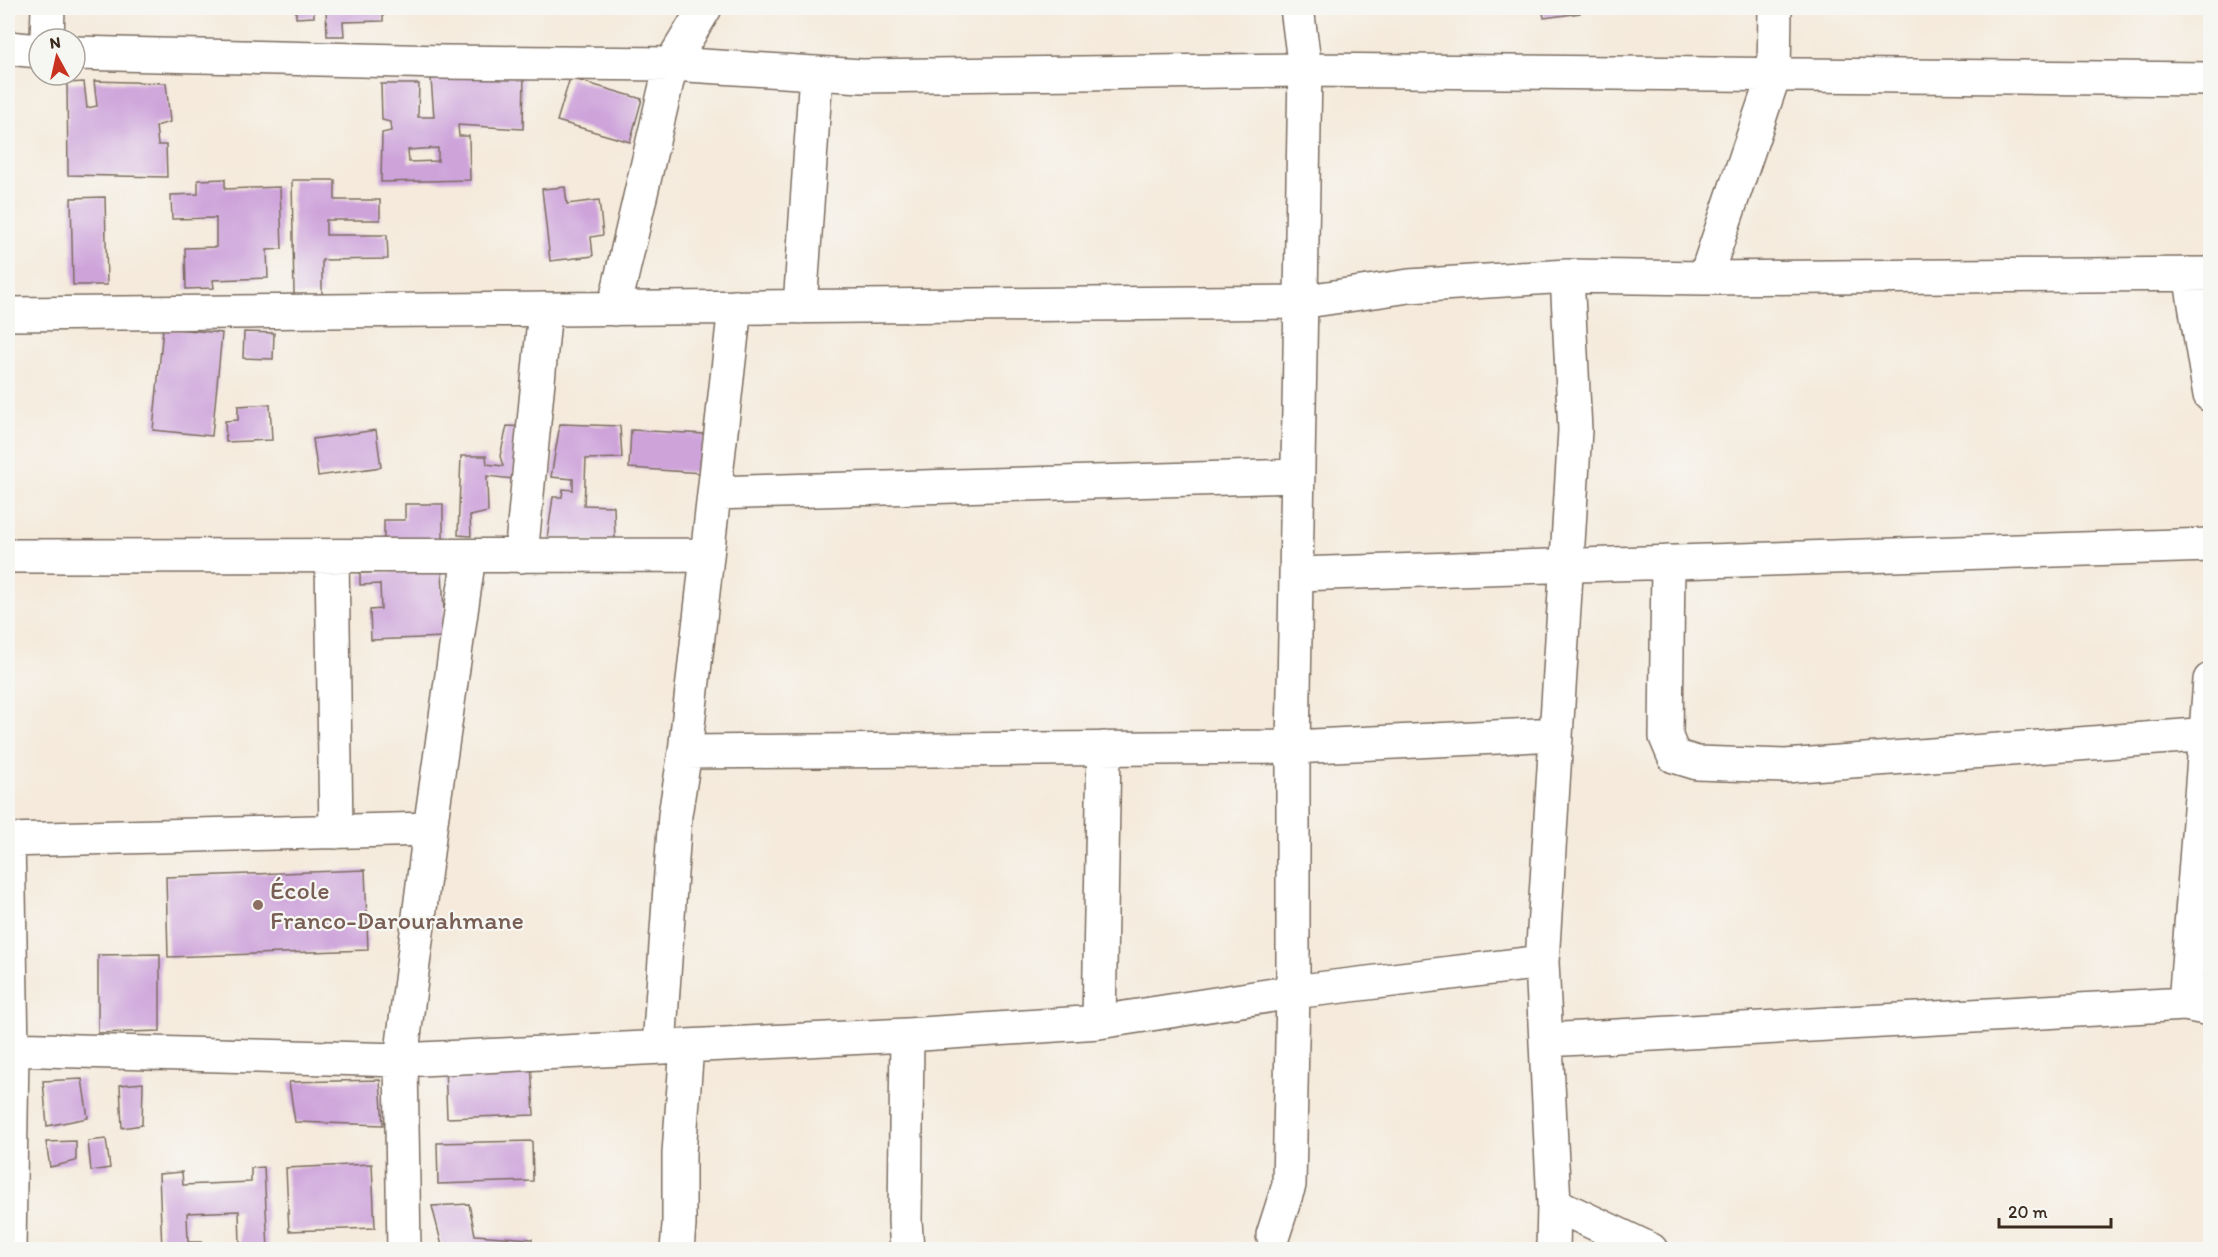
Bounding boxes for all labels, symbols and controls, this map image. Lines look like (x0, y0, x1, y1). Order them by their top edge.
north arrow (27, 27, 87, 87)
text: N (48, 32, 62, 53)
place label: École Franco-Darourahmane (270, 874, 524, 936)
marker: École Franco-Darourahmane (251, 898, 265, 912)
scale bar (1999, 1191, 2112, 1229)
text: 20 m (2008, 1201, 2048, 1223)

